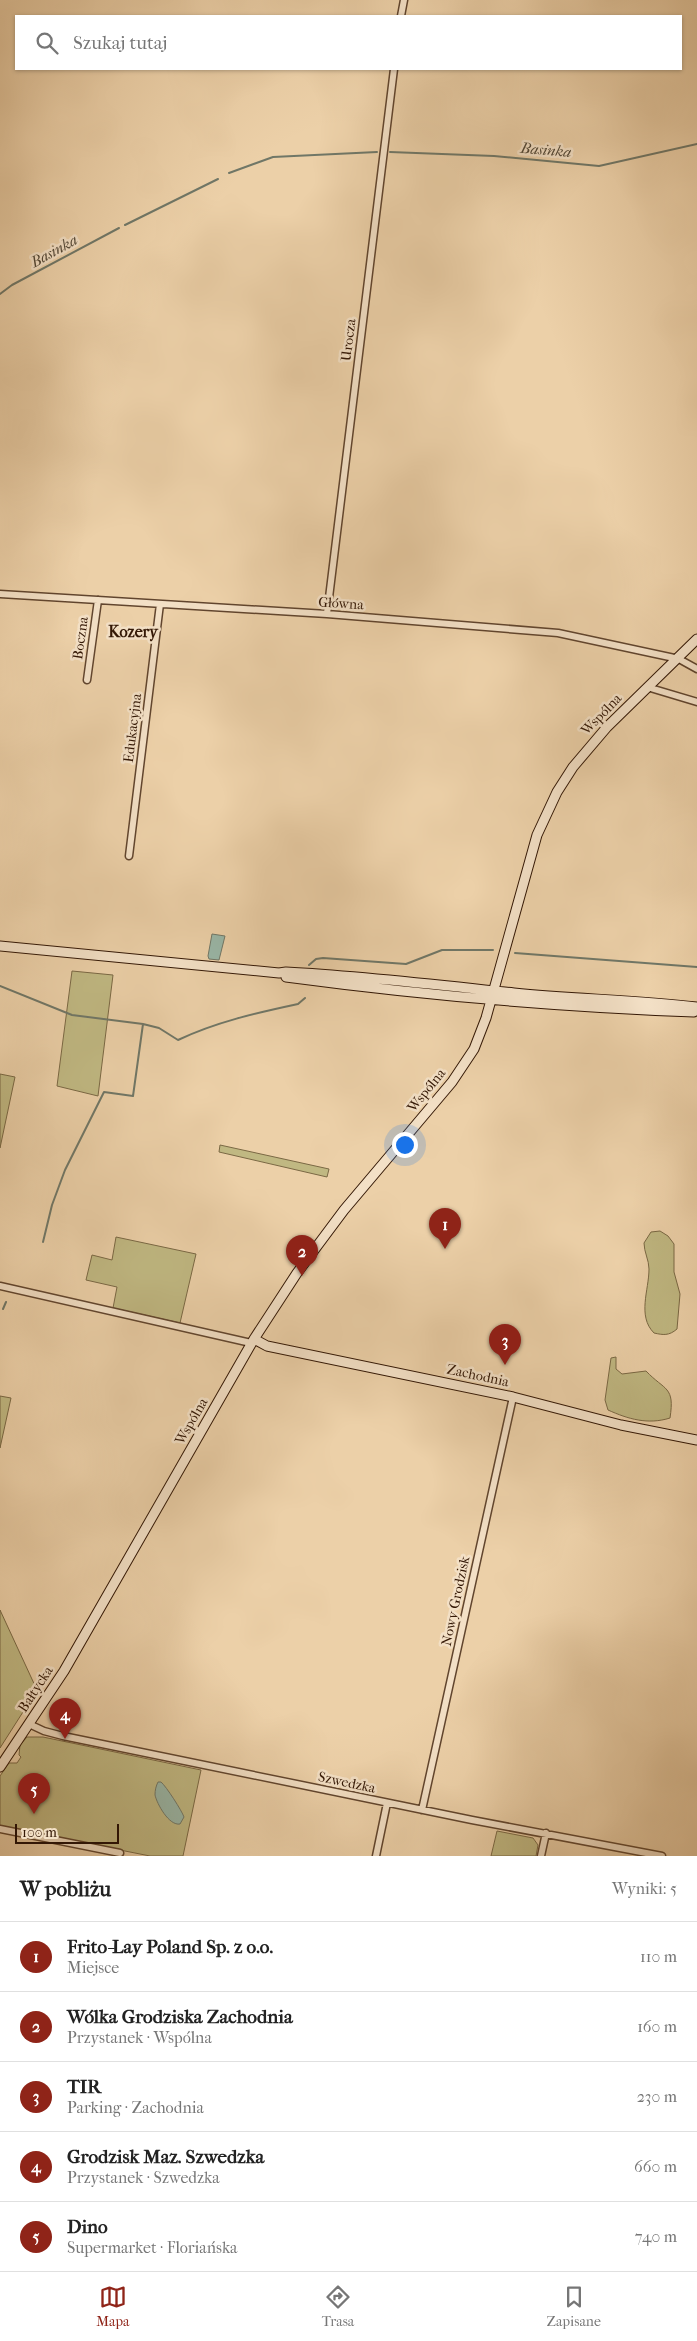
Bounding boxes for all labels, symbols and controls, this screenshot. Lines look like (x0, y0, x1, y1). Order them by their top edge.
search box (15, 15, 682, 70)
icon: search (33, 29, 61, 57)
text: Szukaj tutaj (73, 32, 167, 54)
water label: Basinka (519, 139, 572, 161)
water label: Basinka (27, 231, 81, 272)
street label: Urocza (337, 317, 360, 362)
street label: Główna (318, 593, 365, 614)
street label: Boczna (69, 615, 92, 661)
district label: Kozery (108, 622, 159, 642)
street label: Wspólna (577, 690, 626, 739)
street label: Edukacyjna (120, 692, 145, 764)
street label: Wspólna (403, 1065, 449, 1116)
your location (392, 1132, 418, 1158)
pin: 1 (429, 1208, 461, 1249)
pin: 2 (286, 1235, 318, 1276)
pin: 3 (489, 1324, 521, 1365)
street label: Zachodnia (445, 1361, 511, 1390)
street label: Wspólna (171, 1394, 212, 1448)
street label: Nowy Grodzisk (438, 1554, 473, 1648)
street label: Bałtycka (14, 1663, 57, 1715)
pin: 4 (49, 1698, 81, 1739)
street label: Szwedzka (317, 1768, 378, 1797)
pin: 5 (18, 1773, 50, 1814)
scale bar (15, 1821, 119, 1844)
text: 100 m (22, 1824, 57, 1841)
text: W pobliżu (20, 1877, 111, 1901)
text: Wyniki: 5 (612, 1879, 677, 1898)
text: Frito-Lay Poland Sp. z o.o. (67, 1936, 273, 1958)
text: 1 (33, 1947, 39, 1966)
text: 110 m (640, 1947, 677, 1966)
text: Miejsce (67, 1958, 119, 1977)
text: Wólka Grodziska Zachodnia (67, 2006, 293, 2028)
text: 2 (32, 2017, 40, 2036)
text: 160 m (637, 2017, 677, 2036)
text: Przystanek · Wspólna (67, 2028, 212, 2047)
text: TIR (67, 2076, 101, 2098)
text: 3 (33, 2087, 39, 2106)
text: 230 m (637, 2087, 677, 2106)
text: Parking · Zachodnia (67, 2098, 204, 2117)
text: Grodzisk Maz. Szwedzka (67, 2146, 264, 2168)
text: 4 (31, 2157, 41, 2176)
text: 660 m (634, 2157, 677, 2176)
text: Przystanek · Szwedzka (67, 2168, 220, 2187)
text: Dino (67, 2216, 108, 2238)
text: 5 (33, 2227, 39, 2246)
text: 740 m (635, 2227, 677, 2246)
text: Supermarket · Floriańska (67, 2238, 238, 2257)
tab: Mapa (96, 2283, 130, 2330)
tab: Trasa (322, 2283, 354, 2330)
tab: Zapisane (547, 2283, 601, 2330)

